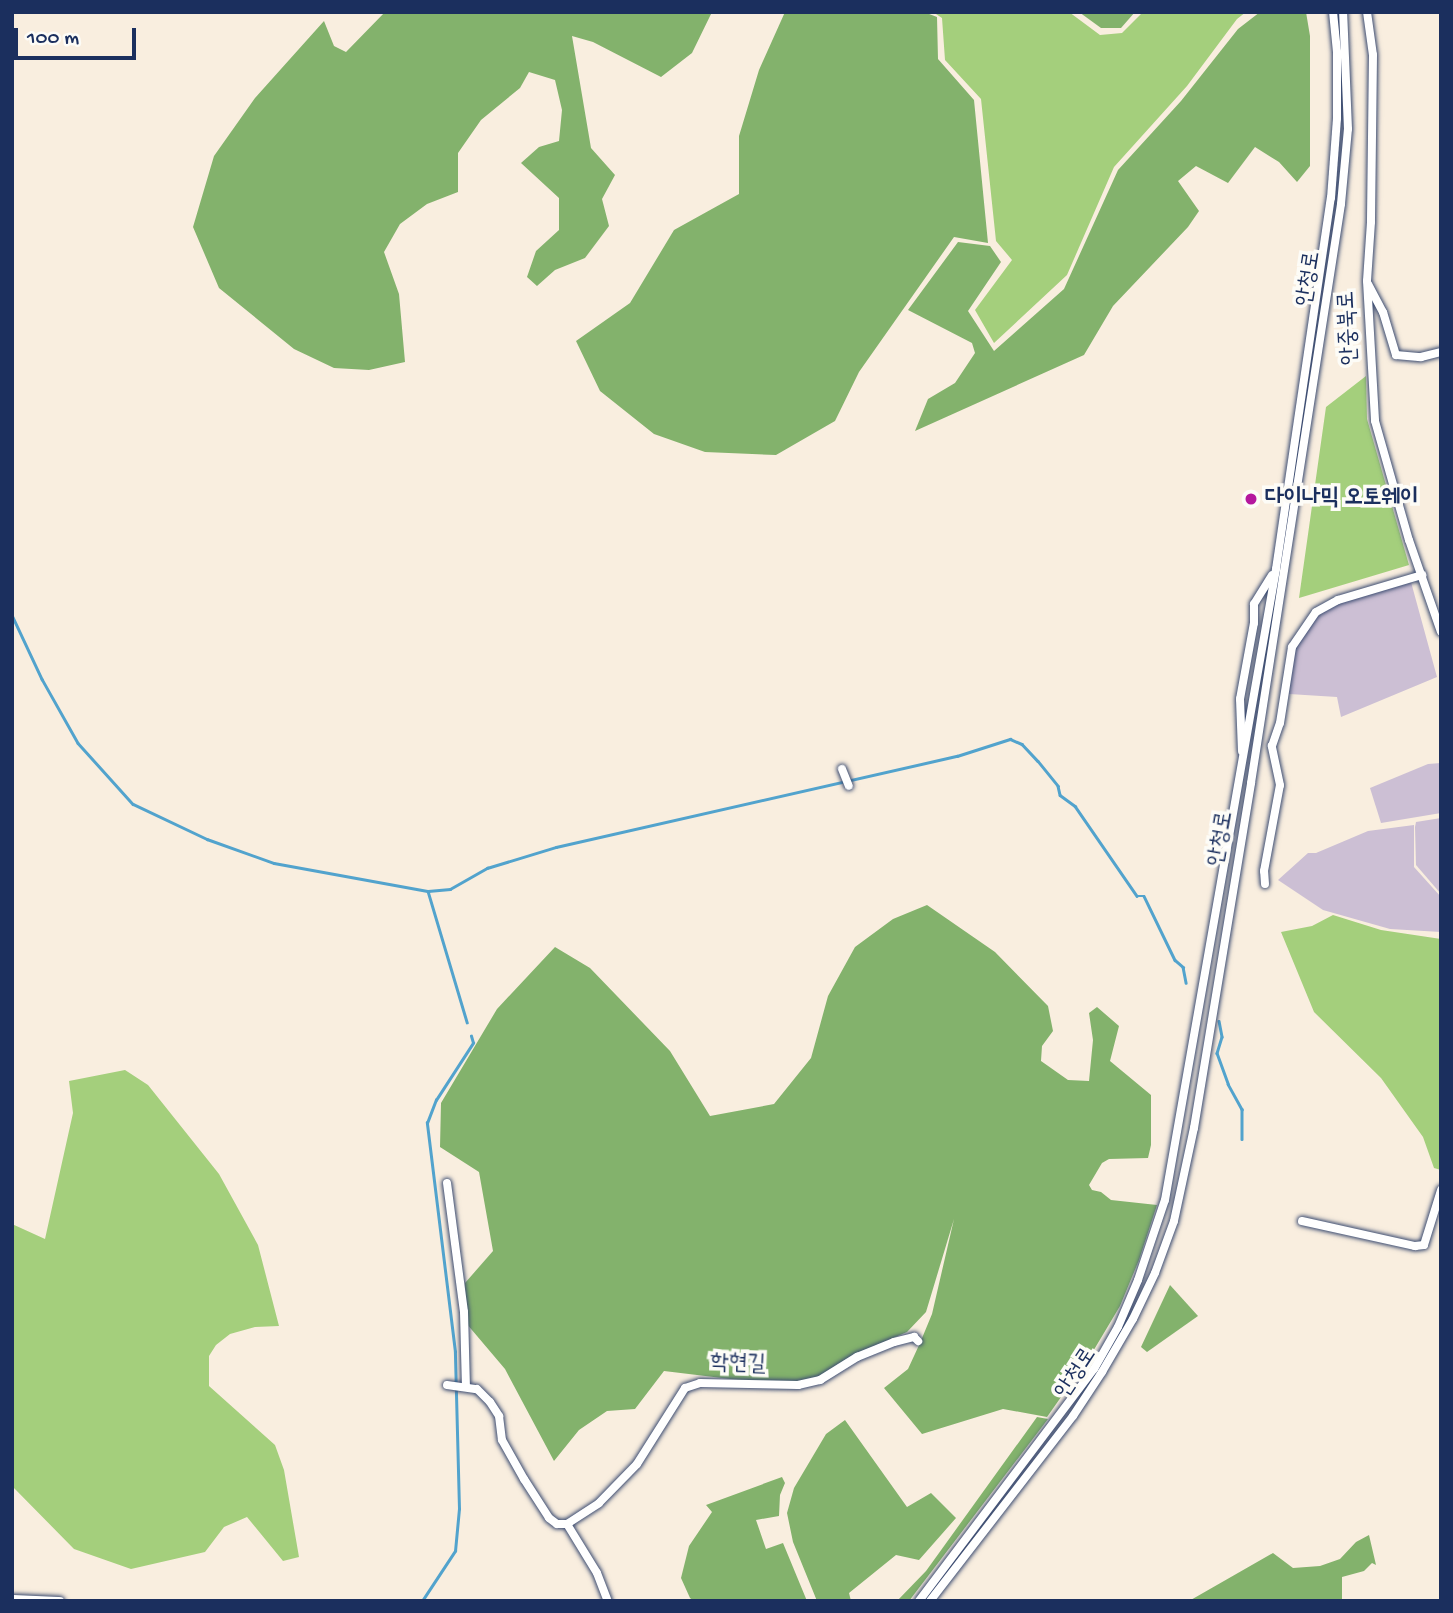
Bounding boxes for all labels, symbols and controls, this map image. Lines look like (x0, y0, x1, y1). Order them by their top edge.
scale bar (18, 14, 140, 58)
text: 100 m (27, 27, 79, 52)
street label: 안청로 (1292, 249, 1328, 309)
street label: 안중북로 (1334, 290, 1366, 366)
place label: 다이나믹 오토웨이 (1265, 485, 1419, 513)
marker: 다이나믹 오토웨이 (1243, 491, 1259, 507)
street label: 안청로 (1204, 809, 1240, 869)
street label: 안청로 (1050, 1343, 1104, 1405)
street label: 학현길 (710, 1350, 766, 1380)

